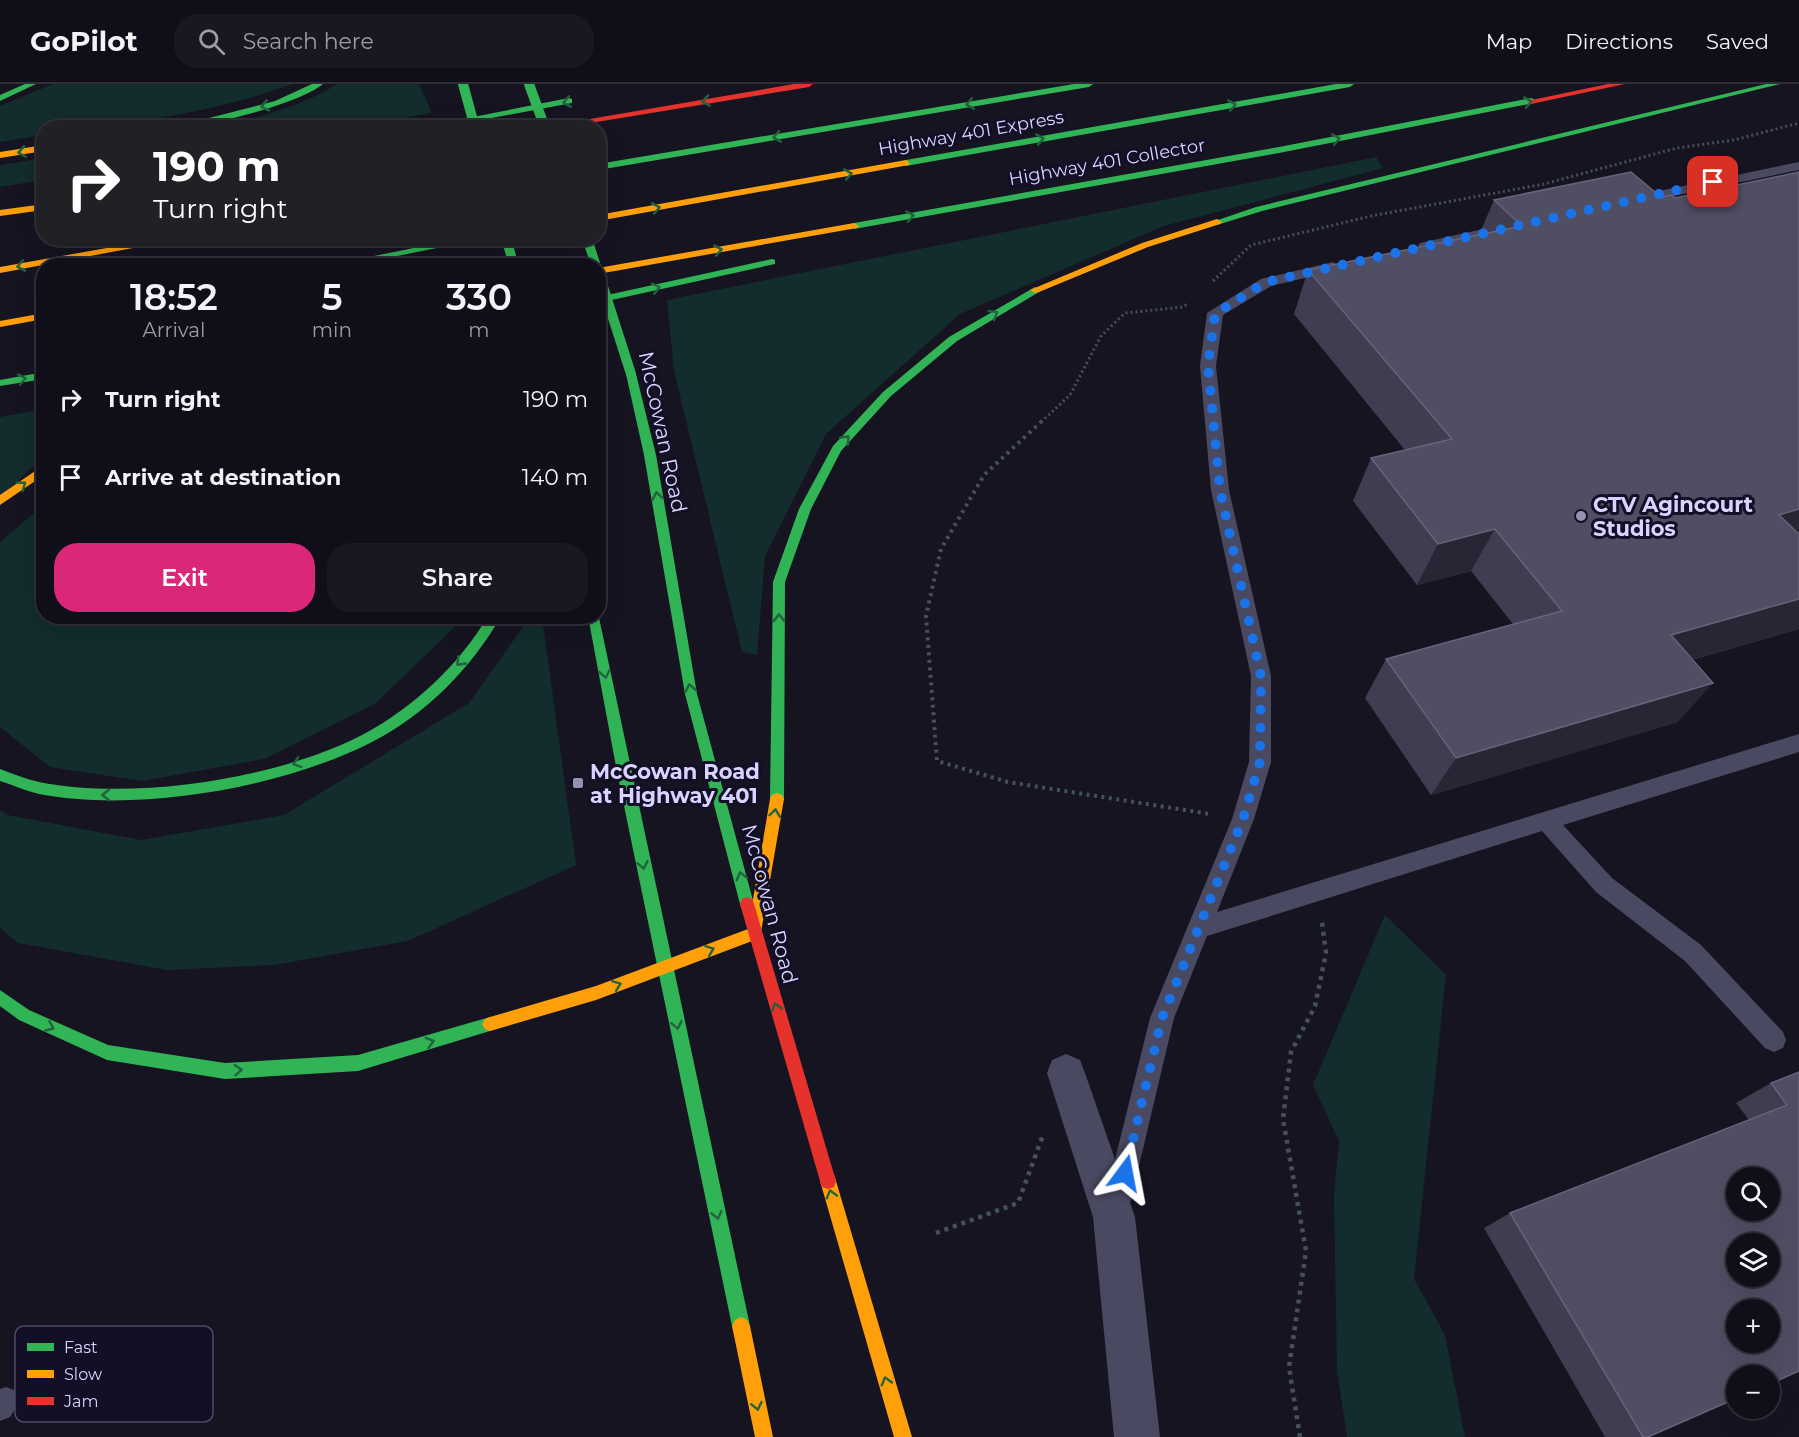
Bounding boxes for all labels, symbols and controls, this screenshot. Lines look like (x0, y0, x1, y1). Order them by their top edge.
search box (174, 14, 594, 68)
text: GoPilot (30, 24, 138, 58)
icon: search (195, 25, 228, 58)
text: Search here (243, 28, 374, 55)
text: Map (1486, 29, 1532, 54)
text: Directions (1565, 29, 1673, 54)
text: Saved (1706, 29, 1769, 54)
one-way arrow (701, 94, 710, 106)
one-way arrow (562, 95, 571, 107)
one-way arrow (1522, 96, 1532, 109)
one-way arrow (965, 97, 975, 110)
one-way arrow (260, 98, 270, 111)
one-way arrow (1227, 99, 1237, 112)
street label: Highway 401 Express (876, 106, 1066, 160)
one-way arrow (773, 130, 782, 142)
one-way arrow (1035, 133, 1045, 146)
one-way arrow (1331, 133, 1341, 146)
street label: Highway 401 Collector (1007, 134, 1207, 190)
text: 190 m (153, 140, 281, 192)
icon: right (54, 144, 132, 222)
one-way arrow (17, 145, 26, 157)
pin (1687, 156, 1738, 207)
icon: arrive (1696, 165, 1729, 198)
one-way arrow (843, 168, 853, 180)
text: Turn right (153, 192, 288, 225)
one-way arrow (651, 202, 661, 215)
one-way arrow (905, 210, 915, 222)
one-way arrow (713, 244, 723, 257)
one-way arrow (16, 259, 26, 272)
text: 18:52 (130, 275, 218, 319)
text: 5 (321, 275, 342, 319)
text: 330 (446, 275, 512, 319)
one-way arrow (650, 282, 660, 295)
one-way arrow (988, 310, 998, 322)
text: Arrival (142, 318, 205, 342)
text: min (312, 318, 352, 342)
text: m (468, 318, 490, 342)
street label: McCowan Road (634, 349, 692, 515)
one-way arrow (16, 373, 26, 386)
icon: right (54, 383, 87, 416)
text: Turn right (105, 386, 220, 413)
text: 190 m (523, 386, 588, 413)
one-way arrow (839, 435, 850, 446)
icon: arrive (54, 461, 87, 494)
text: Arrive at destination (105, 464, 341, 491)
text: 140 m (522, 464, 588, 491)
one-way arrow (15, 481, 26, 492)
one-way arrow (651, 491, 663, 500)
place label: CTV Agincourt Studios (1593, 492, 1753, 541)
marker: CTV Agincourt Studios (1574, 509, 1588, 523)
button: Exit (54, 543, 315, 612)
button: Share (327, 543, 588, 612)
one-way arrow (773, 614, 785, 623)
one-way arrow (456, 656, 467, 666)
one-way arrow (598, 669, 611, 679)
one-way arrow (684, 683, 697, 693)
one-way arrow (292, 756, 303, 769)
place label: McCowan Road at Highway 401 (590, 759, 760, 808)
marker: McCowan Road at Highway 401 (571, 776, 585, 790)
one-way arrow (102, 789, 111, 801)
one-way arrow (768, 808, 780, 818)
street label: McCowan Road (737, 821, 803, 987)
one-way arrow (636, 860, 649, 870)
one-way arrow (735, 871, 748, 881)
one-way arrow (703, 945, 714, 957)
one-way arrow (611, 980, 622, 993)
one-way arrow (771, 1002, 783, 1013)
one-way arrow (670, 1019, 683, 1029)
one-way arrow (44, 1020, 55, 1032)
one-way arrow (424, 1037, 435, 1049)
one-way arrow (234, 1064, 243, 1077)
position arrow (1093, 1141, 1157, 1205)
map controls (1726, 1167, 1780, 1419)
button: search (1726, 1167, 1780, 1221)
one-way arrow (826, 1189, 838, 1200)
one-way arrow (710, 1210, 723, 1220)
button: layers (1726, 1233, 1780, 1287)
button: + (1726, 1299, 1780, 1353)
legend (15, 1326, 213, 1422)
text: Fast (64, 1338, 98, 1357)
text: Slow (64, 1365, 102, 1384)
button: − (1726, 1365, 1780, 1419)
one-way arrow (881, 1376, 893, 1387)
text: Jam (63, 1392, 98, 1411)
one-way arrow (750, 1401, 763, 1411)

